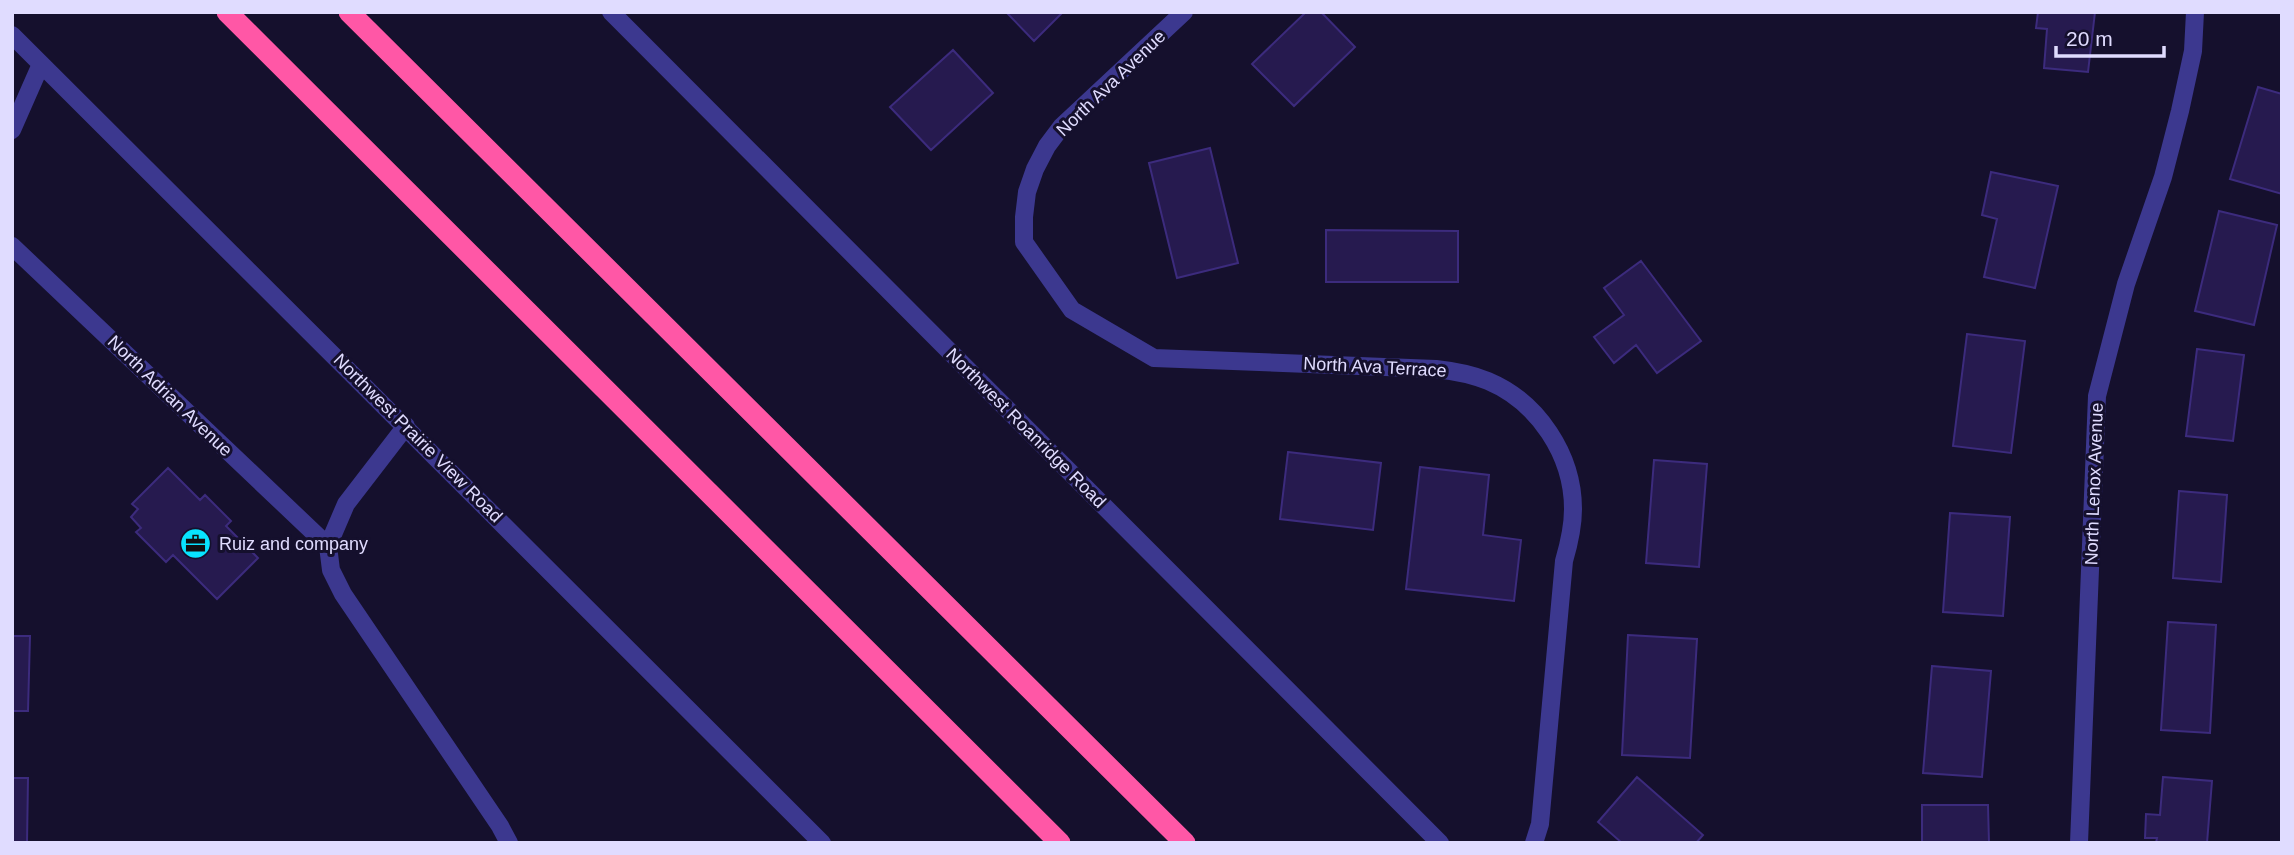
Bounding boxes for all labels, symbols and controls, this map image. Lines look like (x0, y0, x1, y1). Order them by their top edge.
scale bar (2056, 14, 2164, 58)
street label: North Ava Avenue (1052, 26, 1170, 140)
text: 20 m (2066, 27, 2113, 50)
street label: North Adrian Avenue (104, 332, 236, 460)
street label: Northwest Roanridge Road (942, 344, 1110, 512)
street label: Northwest Prairie View Road (330, 350, 506, 526)
street label: North Ava Terrace (1303, 353, 1447, 381)
street label: North Lenox Avenue (2081, 402, 2107, 566)
office icon: Ruiz and company (179, 527, 213, 561)
place label: Ruiz and company (219, 534, 368, 554)

